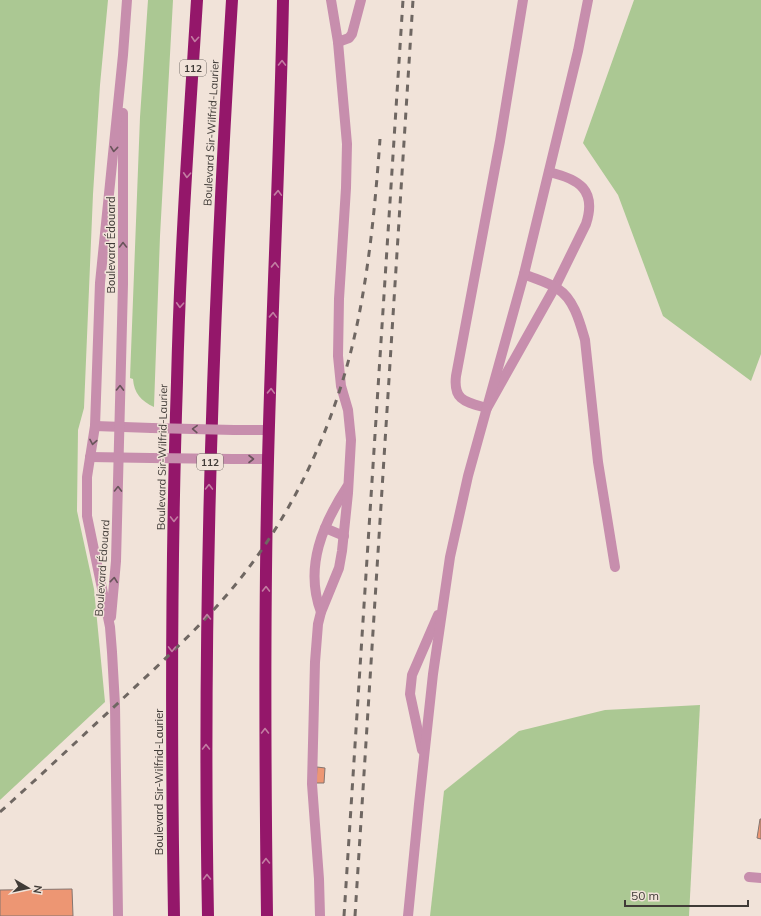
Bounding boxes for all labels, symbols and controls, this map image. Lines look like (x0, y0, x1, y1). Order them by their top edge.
one-way arrow (190, 36, 199, 42)
road number: 112 (180, 60, 206, 76)
street label: Boulevard Sir-Wilfrid-Laurier (200, 60, 222, 206)
one-way arrow (278, 60, 286, 66)
one-way arrow (110, 146, 119, 152)
one-way arrow (182, 172, 191, 178)
one-way arrow (274, 190, 282, 196)
street label: Boulevard Édouard (104, 196, 118, 294)
one-way arrow (119, 242, 127, 248)
one-way arrow (271, 262, 279, 268)
one-way arrow (176, 302, 185, 308)
one-way arrow (269, 312, 278, 318)
street label: Boulevard Sir-Wilfrid-Laurier (154, 384, 170, 530)
one-way arrow (116, 385, 124, 391)
one-way arrow (267, 388, 275, 394)
one-way arrow (192, 425, 198, 433)
one-way arrow (89, 439, 97, 445)
road number: 112 (197, 454, 223, 470)
one-way arrow (248, 455, 254, 463)
one-way arrow (205, 484, 214, 490)
one-way arrow (114, 486, 122, 492)
one-way arrow (170, 516, 178, 522)
street label: Boulevard Édouard (92, 519, 112, 617)
one-way arrow (110, 577, 119, 583)
one-way arrow (262, 586, 270, 592)
one-way arrow (203, 614, 211, 620)
one-way arrow (168, 646, 176, 652)
street label: Boulevard Sir-Wilfrid-Laurier (152, 709, 166, 855)
one-way arrow (261, 728, 269, 734)
one-way arrow (202, 744, 210, 750)
one-way arrow (262, 858, 270, 864)
north arrow (8, 868, 48, 908)
one-way arrow (203, 874, 211, 880)
scale bar (625, 882, 748, 908)
text: N (30, 884, 45, 895)
text: 50 m (631, 888, 659, 903)

